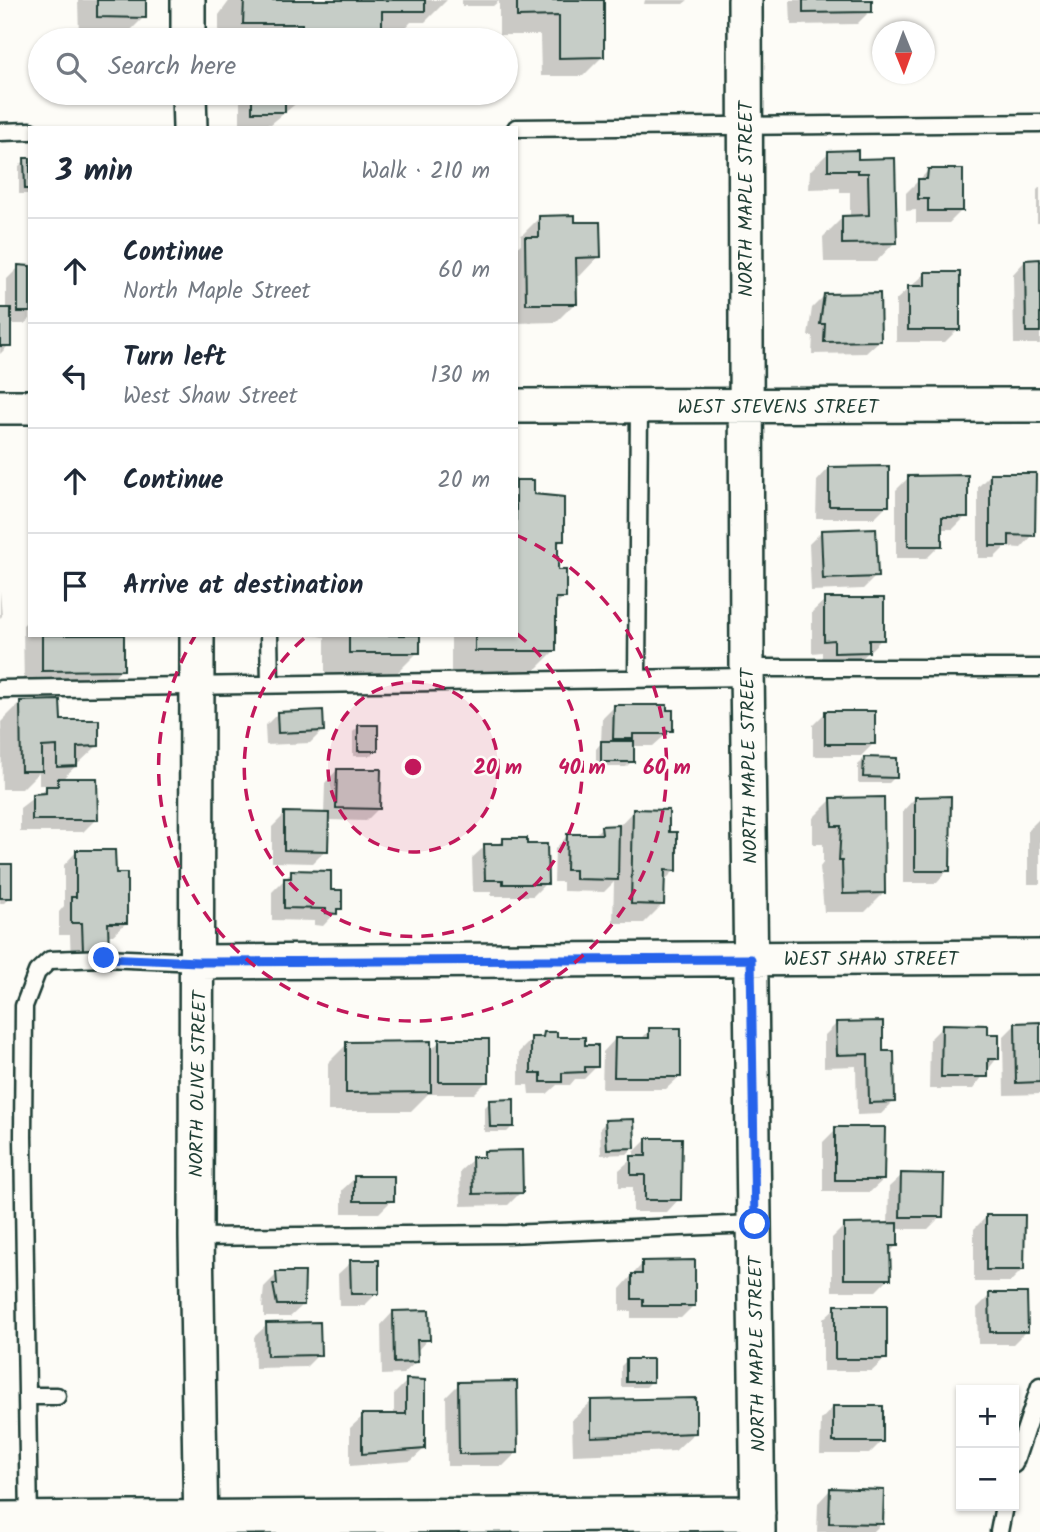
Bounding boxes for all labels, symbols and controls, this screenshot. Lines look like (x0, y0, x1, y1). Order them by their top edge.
north arrow (872, 21, 935, 84)
search box (28, 28, 518, 105)
text: Search here (108, 46, 236, 88)
icon: search (52, 48, 90, 86)
street label: NORTH MAPLE STREET (732, 99, 762, 297)
text: 3 min (56, 148, 133, 196)
text: Walk · 210 m (361, 154, 490, 190)
text: Continue (123, 232, 224, 274)
icon: ahead (56, 252, 94, 290)
text: 60 m (438, 253, 490, 289)
text: North Maple Street (123, 274, 311, 310)
text: Turn left (123, 337, 226, 379)
icon: left (56, 357, 94, 395)
text: 130 m (431, 358, 490, 394)
text: West Shaw Street (123, 379, 298, 415)
street label: WEST STEVENS STREET (678, 393, 880, 423)
text: Continue (123, 460, 224, 502)
icon: ahead (56, 462, 94, 500)
text: 20 m (438, 463, 490, 499)
text: Arrive at destination (123, 565, 363, 607)
icon: arrive (56, 567, 94, 605)
street label: NORTH MAPLE STREET (733, 666, 767, 864)
text: 20 m (474, 752, 522, 785)
text: 40 m (558, 752, 606, 785)
text: 60 m (643, 752, 691, 785)
centre of rings (401, 755, 425, 779)
route end (88, 942, 119, 973)
street label: WEST SHAW STREET (784, 945, 960, 975)
street label: NORTH OLIVE STREET (182, 989, 216, 1178)
route start (739, 1208, 770, 1239)
street label: NORTH MAPLE STREET (741, 1254, 775, 1452)
map controls (956, 1385, 1019, 1511)
button: + (956, 1385, 1019, 1448)
button: − (956, 1448, 1019, 1511)

